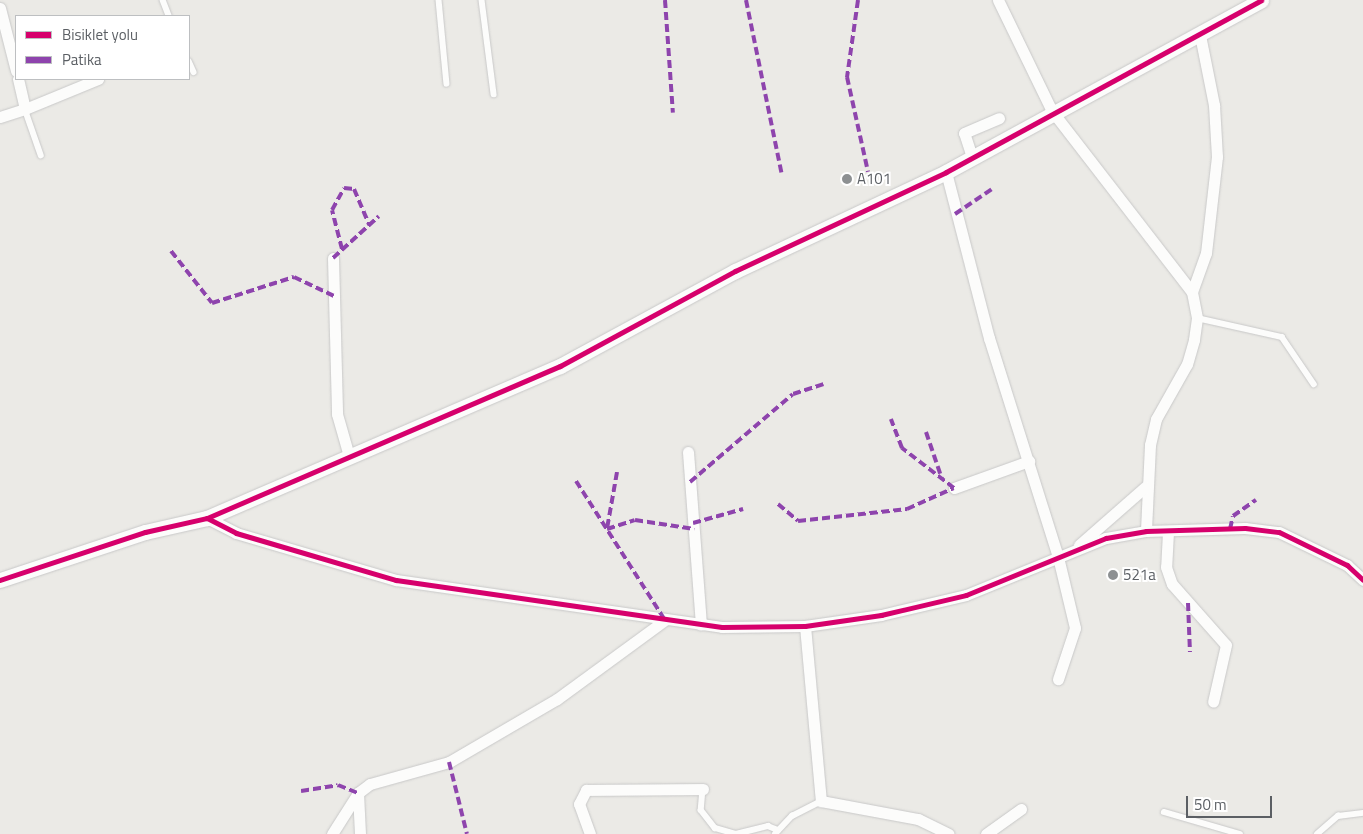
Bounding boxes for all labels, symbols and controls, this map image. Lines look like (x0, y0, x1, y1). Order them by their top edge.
legend (15, 15, 190, 80)
text: Bisiklet yolu (62, 23, 138, 46)
text: Patika (62, 48, 102, 71)
place label: A101 (857, 170, 891, 188)
marker: A101 (841, 173, 853, 185)
place label: 521a (1123, 566, 1156, 584)
marker: 521a (1107, 569, 1119, 581)
scale bar (1188, 786, 1274, 818)
text: 50 m (1194, 793, 1227, 816)

